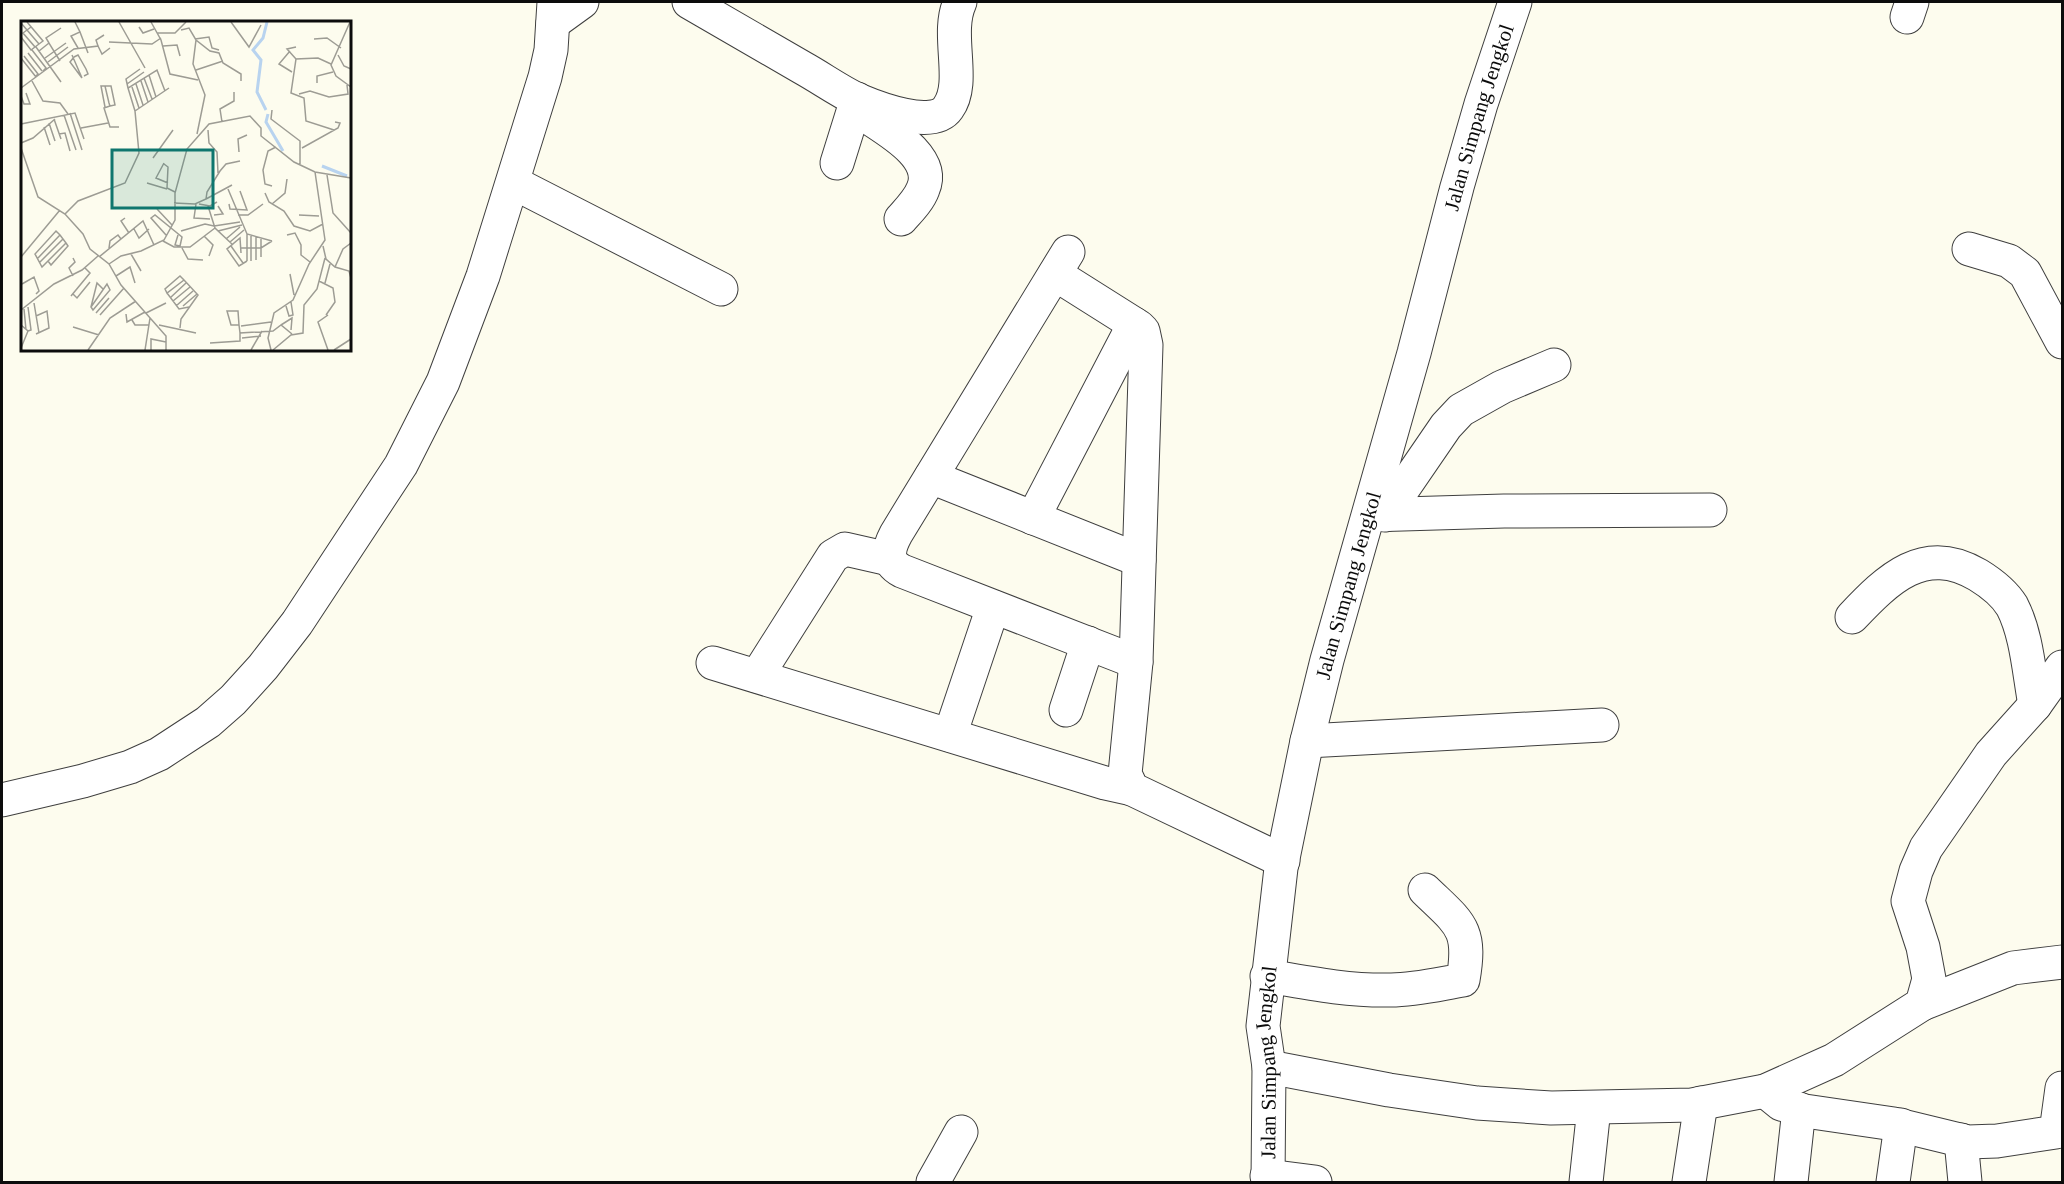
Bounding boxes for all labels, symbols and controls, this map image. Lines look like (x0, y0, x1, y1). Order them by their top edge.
inset map (21, 21, 351, 351)
street label: Jalan Simpang Jengkol (1439, 21, 1519, 213)
street label: Jalan Simpang Jengkol (1311, 489, 1386, 682)
street label: Jalan Simpang Jengkol (1251, 964, 1282, 1159)

